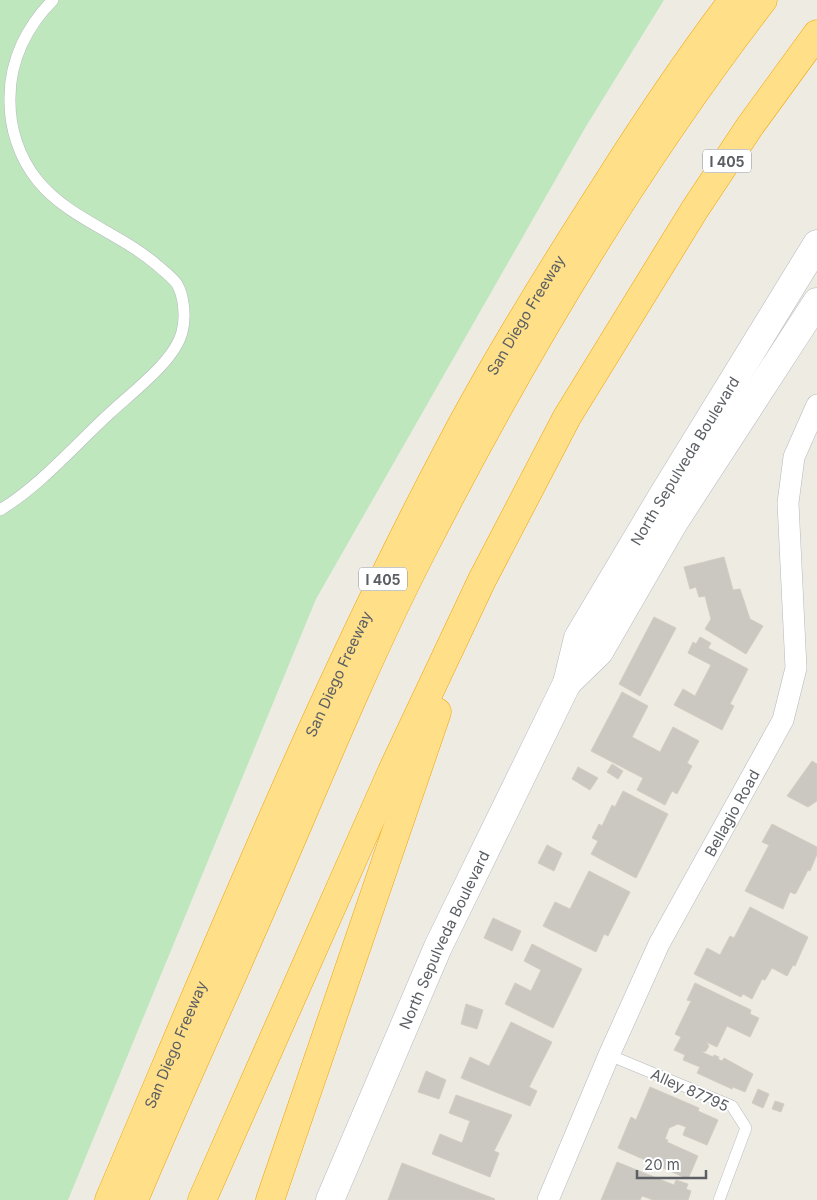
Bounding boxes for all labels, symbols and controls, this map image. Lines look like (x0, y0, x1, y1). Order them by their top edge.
road number: I 405 (703, 150, 751, 172)
street label: San Diego Freeway (482, 251, 569, 378)
street label: North Sepulveda Boulevard (626, 373, 743, 549)
road number: I 405 (359, 568, 407, 590)
street label: San Diego Freeway (301, 607, 376, 740)
street label: Bellagio Road (700, 766, 763, 860)
street label: North Sepulveda Boulevard (395, 848, 493, 1032)
street label: San Diego Freeway (140, 977, 211, 1111)
street label: Alley 87795 (648, 1064, 732, 1116)
scale bar (637, 1148, 706, 1180)
text: 20 m (644, 1155, 680, 1174)

